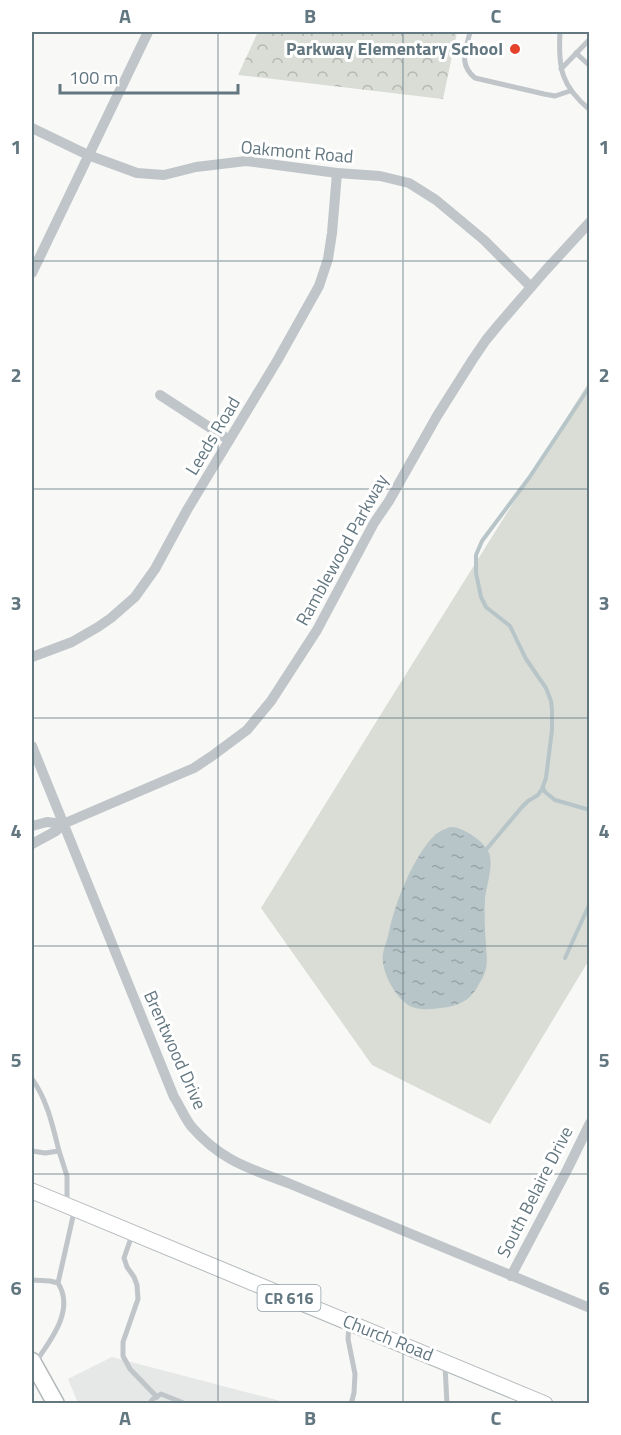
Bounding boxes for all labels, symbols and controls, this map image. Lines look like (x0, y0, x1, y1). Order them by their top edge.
text: A (119, 0, 131, 31)
text: B (304, 0, 316, 31)
text: C (491, 0, 502, 31)
place label: Parkway Elementary School (286, 35, 503, 62)
marker: Parkway Elementary School (508, 42, 522, 56)
scale bar (60, 57, 238, 95)
text: 100 m (69, 64, 118, 91)
text: 1 (10, 131, 22, 162)
text: 1 (598, 131, 610, 162)
street label: Oakmont Road (240, 133, 354, 170)
text: 2 (10, 359, 22, 390)
text: 2 (598, 359, 610, 390)
street label: Leeds Road (178, 391, 247, 480)
street label: Ramblewood Parkway (289, 469, 395, 630)
text: 3 (10, 587, 22, 618)
text: 3 (598, 587, 610, 618)
text: 4 (10, 815, 22, 846)
text: 4 (598, 815, 610, 846)
street label: Brentwood Drive (137, 986, 214, 1114)
text: 5 (10, 1044, 22, 1075)
text: 5 (598, 1044, 610, 1075)
street label: South Belaire Drive (490, 1121, 579, 1262)
text: 6 (10, 1272, 22, 1303)
text: 6 (598, 1272, 610, 1303)
road number: CR 616 (258, 1285, 320, 1311)
street label: Church Road (339, 1307, 438, 1368)
text: A (119, 1402, 131, 1433)
text: B (304, 1402, 316, 1433)
text: C (491, 1402, 502, 1433)

